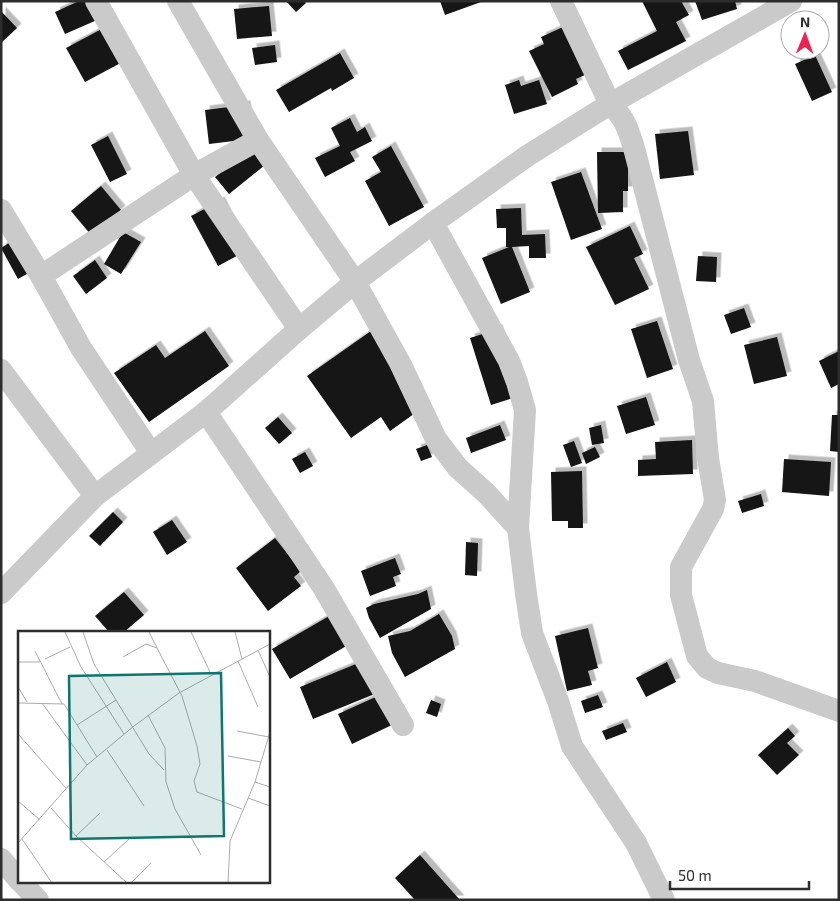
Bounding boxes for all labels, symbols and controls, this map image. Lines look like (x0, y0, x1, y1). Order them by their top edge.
north arrow (780, 10, 830, 60)
text: N (800, 13, 810, 30)
inset map (18, 631, 270, 884)
scale bar (670, 858, 809, 890)
text: 50 m (678, 866, 712, 884)

